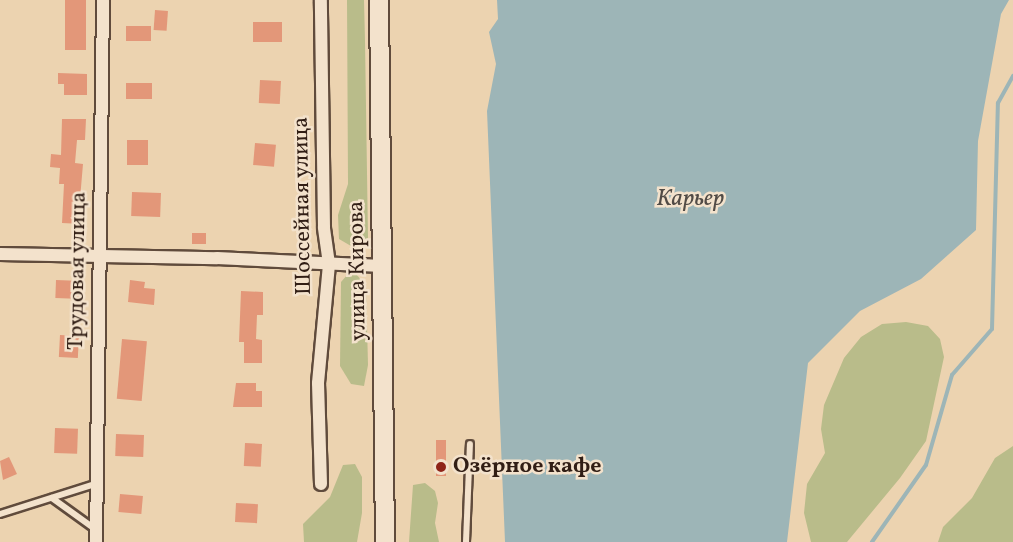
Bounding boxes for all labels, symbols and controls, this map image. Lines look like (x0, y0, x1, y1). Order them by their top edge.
street label: Шоссейная улица (288, 116, 318, 296)
water label: Карьер (656, 186, 724, 214)
street label: Трудовая улица (63, 191, 93, 351)
street label: улица Кирова (344, 201, 372, 341)
place label: Озёрное кафе (453, 454, 602, 480)
marker: Озёрное кафе (434, 460, 448, 474)

